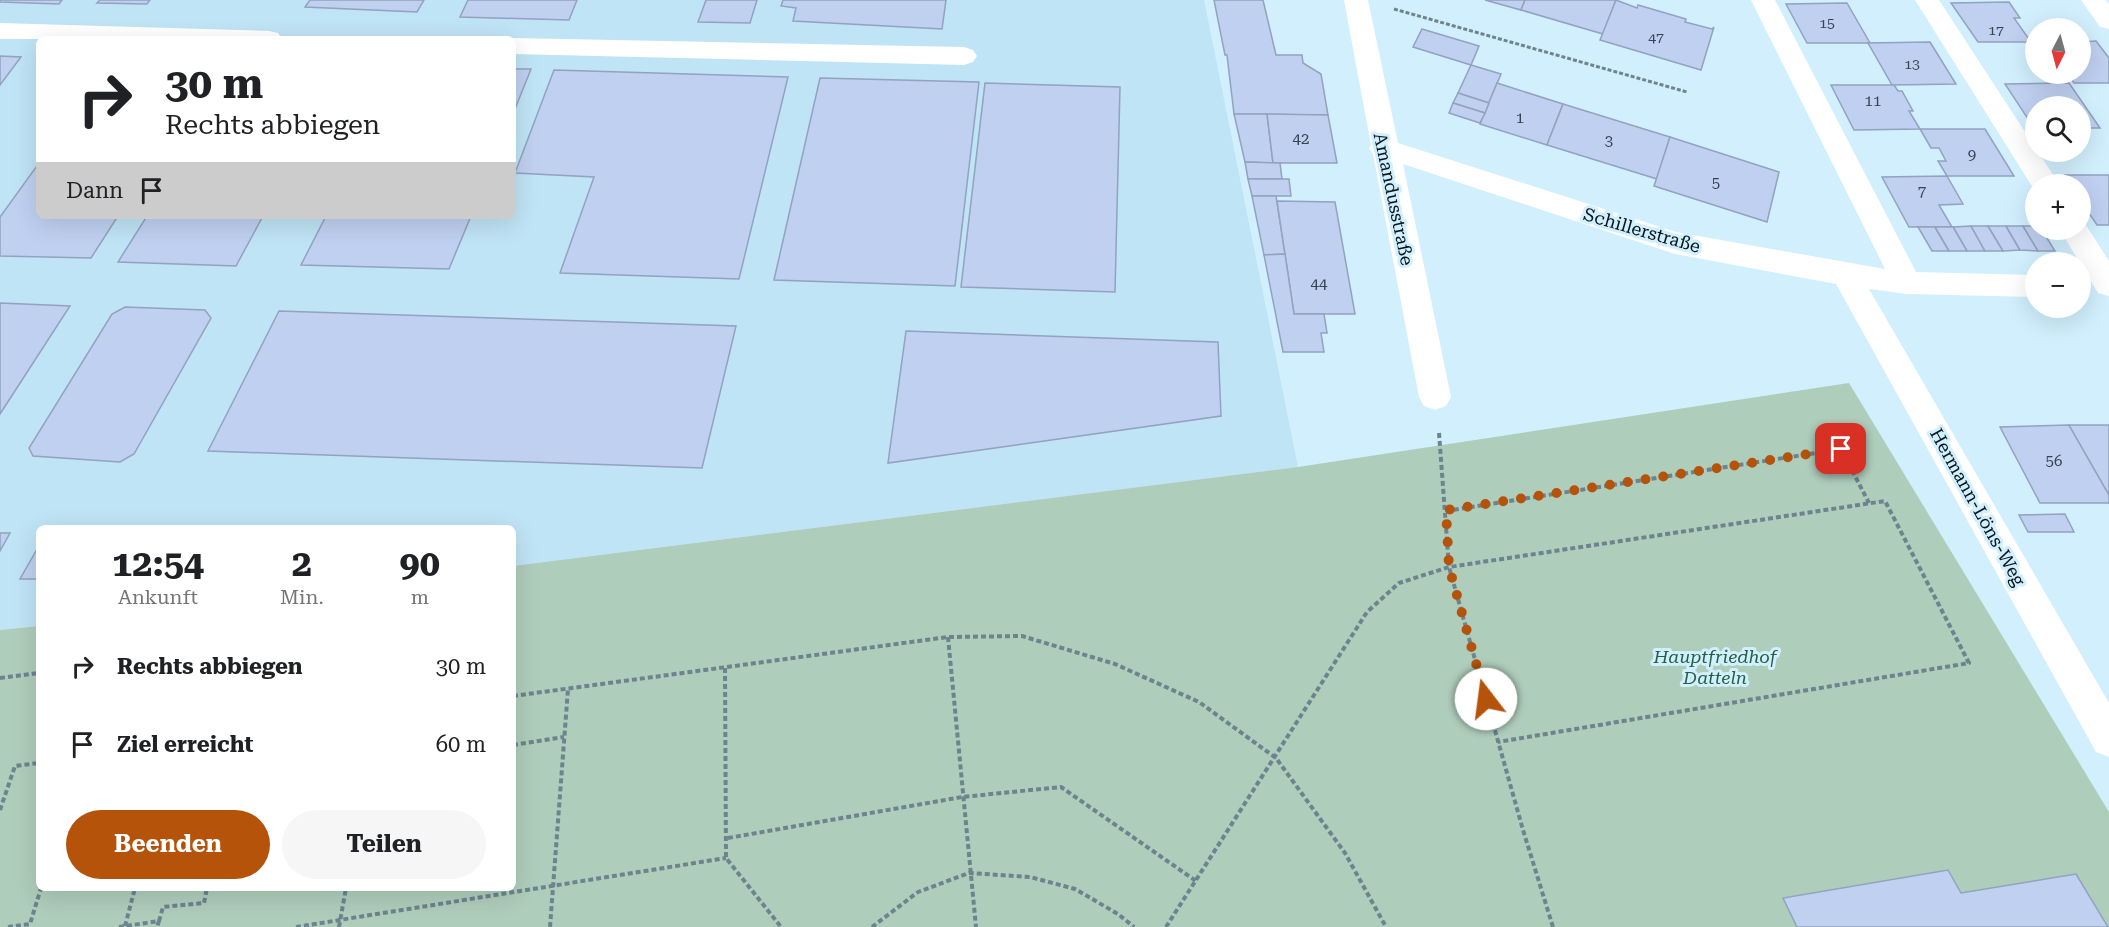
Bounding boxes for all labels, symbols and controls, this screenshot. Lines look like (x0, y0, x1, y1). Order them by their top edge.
house number: 15 (1819, 15, 1835, 31)
north arrow (2025, 18, 2091, 84)
map controls (2025, 18, 2091, 318)
house number: 17 (1988, 22, 2004, 38)
house number: 47 (1648, 29, 1664, 45)
house number: 13 (1904, 56, 1920, 72)
text: 30 m (165, 59, 263, 108)
icon: right (66, 60, 144, 138)
house number: 11 (1865, 92, 1881, 110)
button: search (2025, 96, 2091, 162)
text: Rechts abbiegen (165, 109, 380, 141)
house number: 1 (1516, 109, 1524, 127)
house number: 42 (1293, 130, 1309, 148)
street label: Amandusstraße (1370, 131, 1418, 267)
house number: 3 (1605, 132, 1613, 150)
house number: 9 (1968, 146, 1976, 164)
icon: arrive (135, 174, 168, 207)
house number: 5 (1712, 174, 1720, 192)
button: + (2025, 174, 2091, 240)
text: Dann (66, 178, 123, 203)
house number: 7 (1918, 182, 1926, 200)
street label: Schillerstraße (1581, 203, 1703, 257)
button: − (2025, 252, 2091, 318)
house number: 44 (1311, 275, 1328, 293)
pin (1815, 423, 1866, 474)
street label: Hermann-Löns-Weg (1926, 425, 2030, 590)
icon: arrive (1824, 432, 1857, 465)
house number: 56 (2046, 452, 2062, 470)
text: 12:54 (112, 543, 204, 585)
text: 2 (292, 543, 312, 585)
text: 90 (400, 543, 440, 585)
text: Ankunft (118, 585, 198, 609)
text: Min. (280, 585, 324, 609)
text: m (411, 585, 429, 609)
park label: Hauptfriedhof Datteln (1652, 646, 1779, 688)
icon: right (66, 650, 99, 683)
text: Rechts abbiegen (117, 654, 303, 679)
text: 30 m (436, 654, 486, 679)
position arrow (1454, 667, 1518, 731)
icon: arrive (66, 728, 99, 761)
text: Ziel erreicht (117, 732, 253, 757)
text: 60 m (436, 732, 486, 757)
button: Beenden (66, 810, 270, 879)
button: Teilen (282, 810, 486, 879)

